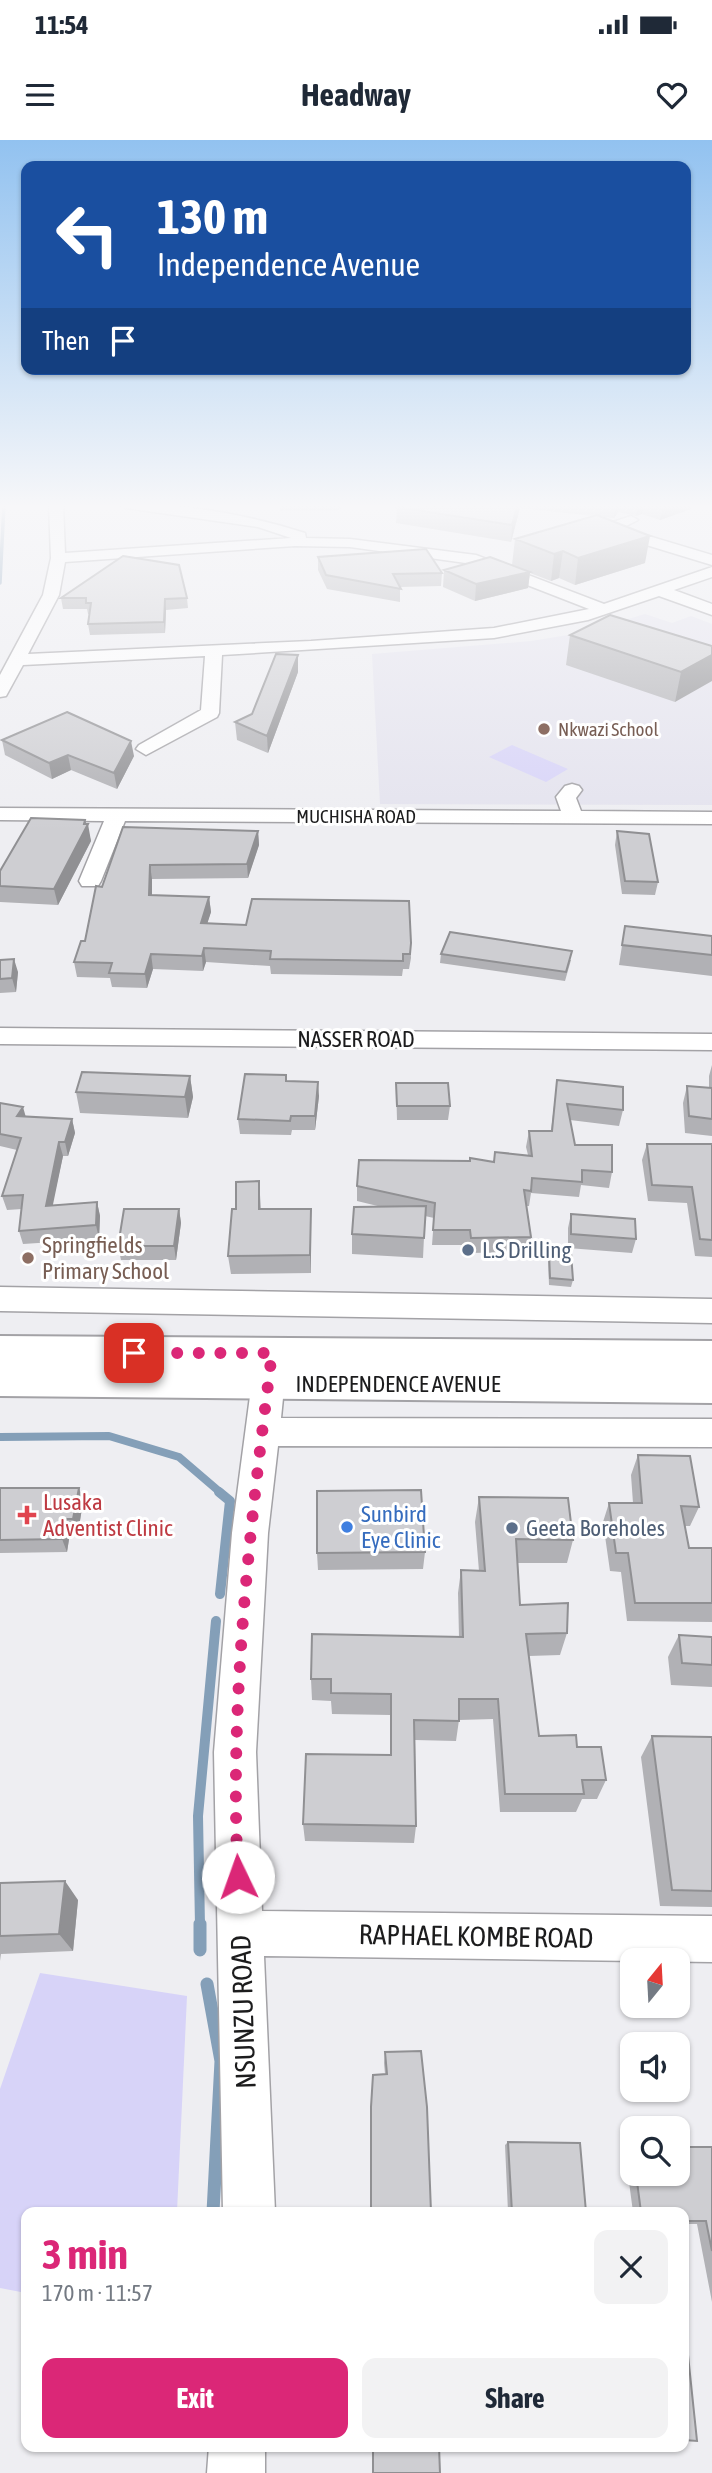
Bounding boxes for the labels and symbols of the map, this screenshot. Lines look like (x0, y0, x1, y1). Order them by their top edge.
place label: Nkwazi School (558, 718, 659, 740)
marker: Nkwazi School (536, 721, 552, 737)
street label: MUCHISHA ROAD (296, 805, 416, 827)
street label: NASSER ROAD (297, 1026, 415, 1052)
place label: Springfields Primary School (42, 1232, 169, 1284)
place label: L.S Drilling (482, 1237, 571, 1263)
marker: L.S Drilling (460, 1242, 476, 1258)
marker: Springfields Primary School (20, 1250, 36, 1266)
pin (104, 1323, 164, 1383)
street label: INDEPENDENCE AVENUE (295, 1371, 501, 1397)
place label: Lusaka Adventist Clinic (43, 1489, 173, 1541)
place label: Sunbird Eye Clinic (361, 1501, 441, 1553)
marker: Lusaka Adventist Clinic (17, 1505, 37, 1525)
place label: Geeta Boreholes (526, 1515, 665, 1541)
marker: Sunbird Eye Clinic (339, 1519, 355, 1535)
marker: Geeta Boreholes (504, 1520, 520, 1536)
position arrow (201, 1840, 275, 1914)
street label: RAPHAEL KOMBE ROAD (358, 1918, 594, 1954)
street label: NSUNZU ROAD (224, 1935, 262, 2089)
north arrow (620, 1948, 690, 2018)

